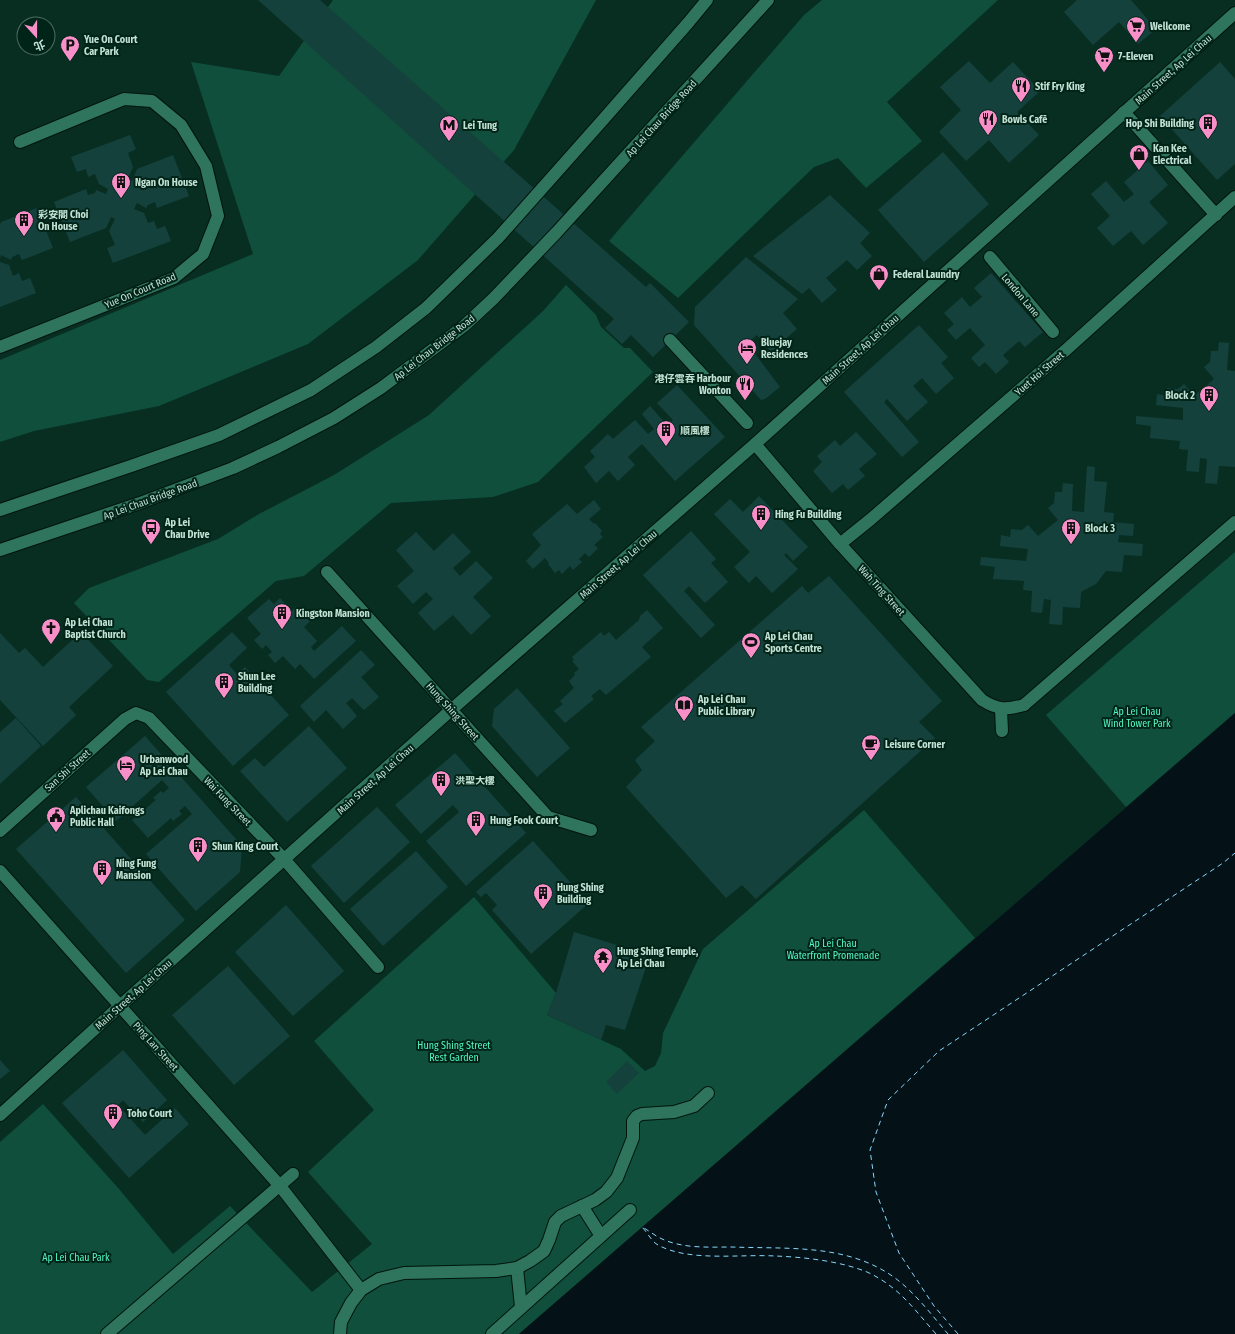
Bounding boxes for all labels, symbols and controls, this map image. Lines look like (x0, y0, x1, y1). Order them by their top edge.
supermarket icon: Wellcome (1125, 15, 1147, 43)
north arrow (16, 16, 56, 56)
place label: Wellcome (1150, 21, 1190, 33)
street label: Main Street, Ap Lei Chau (1133, 32, 1214, 107)
parking icon: Yue On Court Car Park (59, 34, 81, 62)
place label: Yue On Court Car Park (83, 34, 138, 58)
text: 北 (32, 37, 47, 53)
supermarket icon: 7-Eleven (1093, 45, 1115, 73)
place label: 7-Eleven (1118, 51, 1153, 63)
restaurant icon: Stif Fry King (1010, 75, 1032, 103)
street label: Ap Lei Chau Bridge Road (624, 78, 699, 160)
place label: Stif Fry King (1035, 81, 1085, 93)
restaurant icon: Bowls Cafē (977, 108, 999, 136)
building icon: Hop Shi Building (1197, 112, 1219, 140)
metro station icon: Lei Tung (438, 114, 460, 142)
place label: Bowls Cafē (1002, 114, 1047, 126)
place label: Hop Shi Building (1126, 118, 1194, 130)
place label: Lei Tung (463, 120, 497, 132)
shop icon: Kan Kee Electrical (1128, 143, 1150, 171)
place label: Kan Kee Electrical (1153, 143, 1192, 167)
building icon: Ngan On House (110, 171, 132, 199)
place label: Ngan On House (135, 177, 198, 189)
building icon: 彩安閣 Choi On House (13, 209, 35, 237)
place label: 彩安閣 Choi On House (38, 209, 89, 233)
shop icon: Federal Laundry (868, 263, 890, 291)
place label: Federal Laundry (893, 269, 960, 281)
street label: Yue On Court Road (103, 271, 178, 311)
street label: London Lane (999, 272, 1042, 320)
street label: Main Street, Ap Lei Chau (820, 312, 901, 387)
street label: Ap Lei Chau Bridge Road (392, 313, 477, 383)
hotel icon: Bluejay Residences (736, 337, 758, 365)
place label: Bluejay Residences (761, 337, 808, 361)
street label: Yuet Hoi Street (1013, 349, 1067, 398)
place label: 港仔雲吞 Harbour Wonton (655, 373, 731, 397)
restaurant icon: 港仔雲吞 Harbour Wonton (734, 373, 756, 401)
building icon: Block 2 (1198, 384, 1220, 412)
place label: Block 2 (1165, 390, 1195, 402)
building icon: 順風樓 (655, 419, 677, 447)
place label: 順風樓 (680, 425, 710, 437)
street label: Ap Lei Chau Bridge Road (102, 477, 199, 523)
building icon: Hing Fu Building (750, 503, 772, 531)
place label: Hing Fu Building (775, 509, 842, 521)
bus stop icon: Ap Lei Chau Drive (140, 517, 162, 545)
place label: Ap Lei Chau Drive (164, 517, 210, 541)
building icon: Block 3 (1060, 517, 1082, 545)
place label: Block 3 (1085, 523, 1115, 535)
street label: Main Street, Ap Lei Chau (578, 528, 660, 602)
street label: Wah Ting Street (855, 563, 908, 619)
building icon: Kingston Mansion (271, 602, 293, 630)
place label: Kingston Mansion (296, 608, 370, 620)
church icon: Ap Lei Chau Baptist Church (40, 617, 62, 645)
place label: Ap Lei Chau Baptist Church (64, 617, 126, 641)
sports icon: Ap Lei Chau Sports Centre (740, 631, 762, 659)
place label: Ap Lei Chau Sports Centre (764, 631, 822, 655)
building icon: Shun Lee Building (213, 671, 235, 699)
place label: Shun Lee Building (238, 671, 276, 695)
street label: Hung Shing Street (423, 680, 482, 743)
library icon: Ap Lei Chau Public Library (673, 694, 695, 722)
place label: Ap Lei Chau Public Library (697, 694, 755, 718)
park label: Ap Lei Chau Wind Tower Park (1103, 706, 1171, 730)
cafe icon: Leisure Corner (860, 733, 882, 761)
place label: Leisure Corner (885, 739, 946, 751)
street label: Main Street, Ap Lei Chau (335, 742, 416, 817)
street label: San Shi Street (42, 747, 93, 794)
hotel icon: Urbanwood Ap Lei Chau (115, 754, 137, 782)
place label: Urbanwood Ap Lei Chau (139, 754, 188, 778)
building icon: 洪聖大樓 (430, 769, 452, 797)
street label: Wai Fung Street (201, 775, 254, 829)
place label: 洪聖大樓 (455, 775, 495, 787)
public building icon: Aplichau Kaifongs Public Hall (45, 805, 67, 833)
place label: Aplichau Kaifongs Public Hall (69, 805, 145, 829)
building icon: Hung Fook Court (465, 809, 487, 837)
place label: Hung Fook Court (490, 815, 559, 827)
building icon: Shun King Court (187, 835, 209, 863)
place label: Shun King Court (212, 841, 279, 853)
building icon: Ning Fung Mansion (91, 858, 113, 886)
place label: Ning Fung Mansion (116, 858, 156, 882)
building icon: Hung Shing Building (532, 882, 554, 910)
place label: Hung Shing Building (557, 882, 604, 906)
park label: Ap Lei Chau Waterfront Promenade (787, 938, 879, 962)
temple icon: Hung Shing Temple, Ap Lei Chau (592, 946, 614, 974)
place label: Hung Shing Temple, Ap Lei Chau (616, 946, 698, 970)
street label: Main Street, Ap Lei Chau (93, 957, 174, 1032)
street label: Ping Lan Street (130, 1020, 181, 1074)
park label: Hung Shing Street Rest Garden (417, 1040, 491, 1064)
building icon: Toho Court (102, 1102, 124, 1130)
place label: Toho Court (127, 1108, 173, 1120)
park label: Ap Lei Chau Park (42, 1252, 110, 1264)

